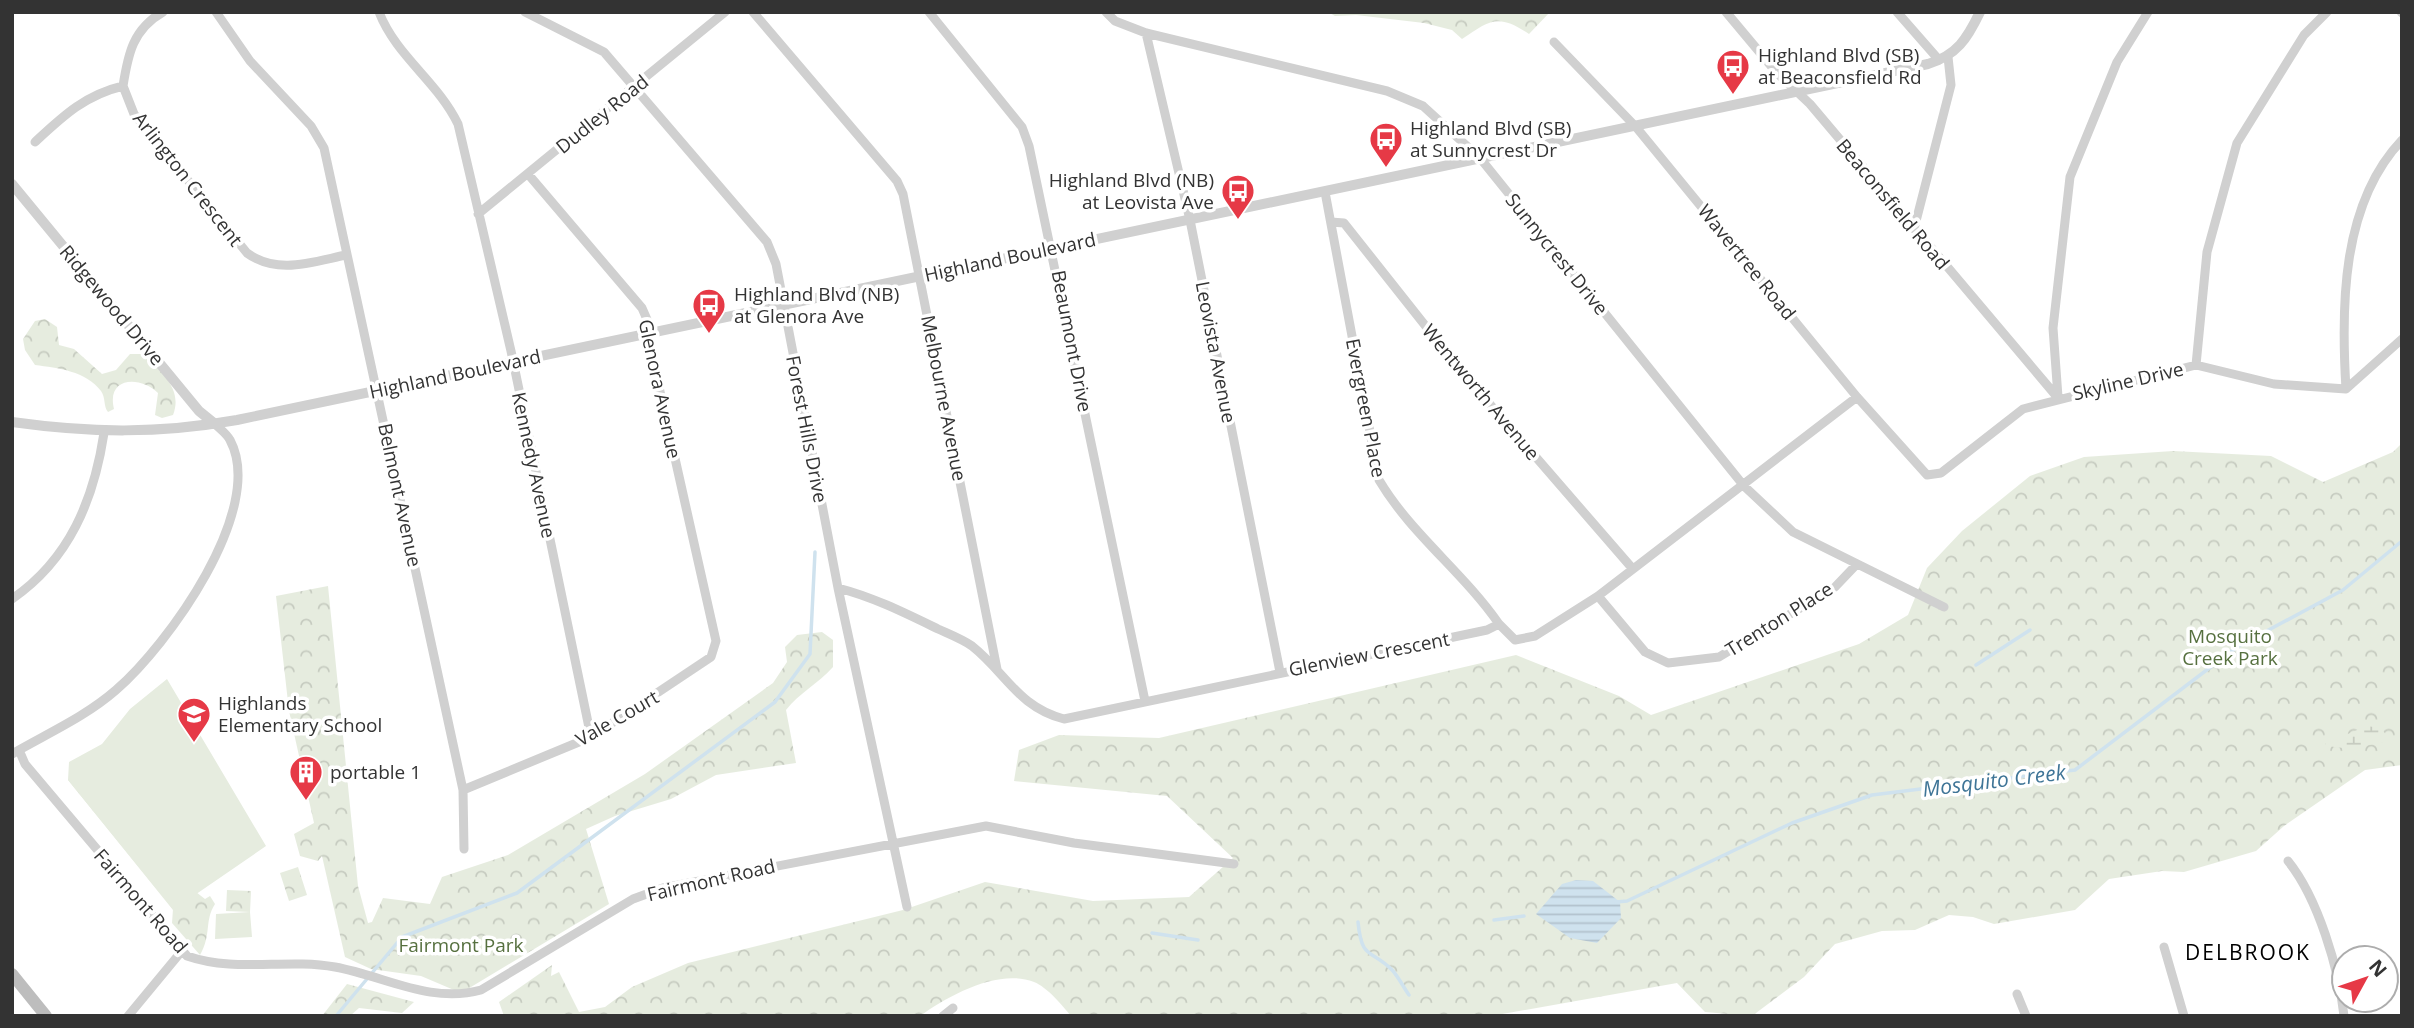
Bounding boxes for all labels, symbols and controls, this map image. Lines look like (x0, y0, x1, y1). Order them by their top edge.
place label: Highland Blvd (SB) at Beaconsfield Rd (1758, 42, 1922, 90)
bus stop icon: Highland Blvd (SB) at Beaconsfield Rd (1714, 47, 1752, 96)
street label: Dudley Road (550, 69, 654, 159)
street label: Arlington Crescent (127, 106, 249, 252)
place label: Highland Blvd (SB) at Sunnycrest Dr (1410, 115, 1571, 163)
bus stop icon: Highland Blvd (SB) at Sunnycrest Dr (1367, 120, 1405, 169)
street label: Beaconsfield Road (1831, 133, 1955, 275)
place label: Highland Blvd (NB) at Leovista Ave (1049, 167, 1214, 215)
bus stop icon: Highland Blvd (NB) at Leovista Ave (1219, 172, 1257, 221)
street label: Sunnycrest Drive (1500, 188, 1614, 320)
street label: Wavertree Road (1692, 199, 1802, 325)
street label: Highland Boulevard (922, 226, 1098, 288)
street label: Ridgewood Drive (54, 239, 170, 371)
street label: Beaumont Drive (1045, 268, 1099, 414)
street label: Leovista Avenue (1190, 279, 1242, 425)
place label: Highland Blvd (NB) at Glenora Ave (734, 281, 899, 329)
bus stop icon: Highland Blvd (NB) at Glenora Ave (690, 286, 728, 335)
street label: Melbourne Avenue (915, 313, 973, 483)
street label: Glenora Avenue (633, 317, 687, 461)
street label: Wentworth Avenue (1416, 319, 1546, 465)
street label: Evergreen Place (1340, 336, 1392, 480)
street label: Highland Boulevard (367, 343, 543, 405)
street label: Forest Hills Drive (780, 353, 834, 505)
street label: Skyline Drive (2070, 356, 2186, 406)
street label: Kennedy Avenue (506, 390, 562, 540)
street label: Belmont Avenue (372, 421, 428, 569)
street label: Trenton Place (1720, 576, 1838, 662)
park label: Mosquito Creek Park (2182, 623, 2278, 671)
street label: Glenview Crescent (1286, 626, 1452, 682)
street label: Vale Court (571, 684, 663, 752)
place label: Highlands Elementary School (218, 690, 382, 738)
school or university icon: Highlands Elementary School (175, 695, 213, 744)
building icon: portable 1 (287, 753, 325, 802)
water label: Mosquito Creek (1921, 757, 2068, 803)
place label: portable 1 (330, 759, 421, 785)
street label: Fairmont Road (88, 843, 194, 959)
street label: Fairmont Road (644, 853, 778, 907)
park label: Fairmont Park (398, 932, 524, 958)
district label: DELBROOK (2185, 938, 2311, 966)
north arrow (2330, 944, 2400, 1014)
text: N (2363, 954, 2393, 982)

